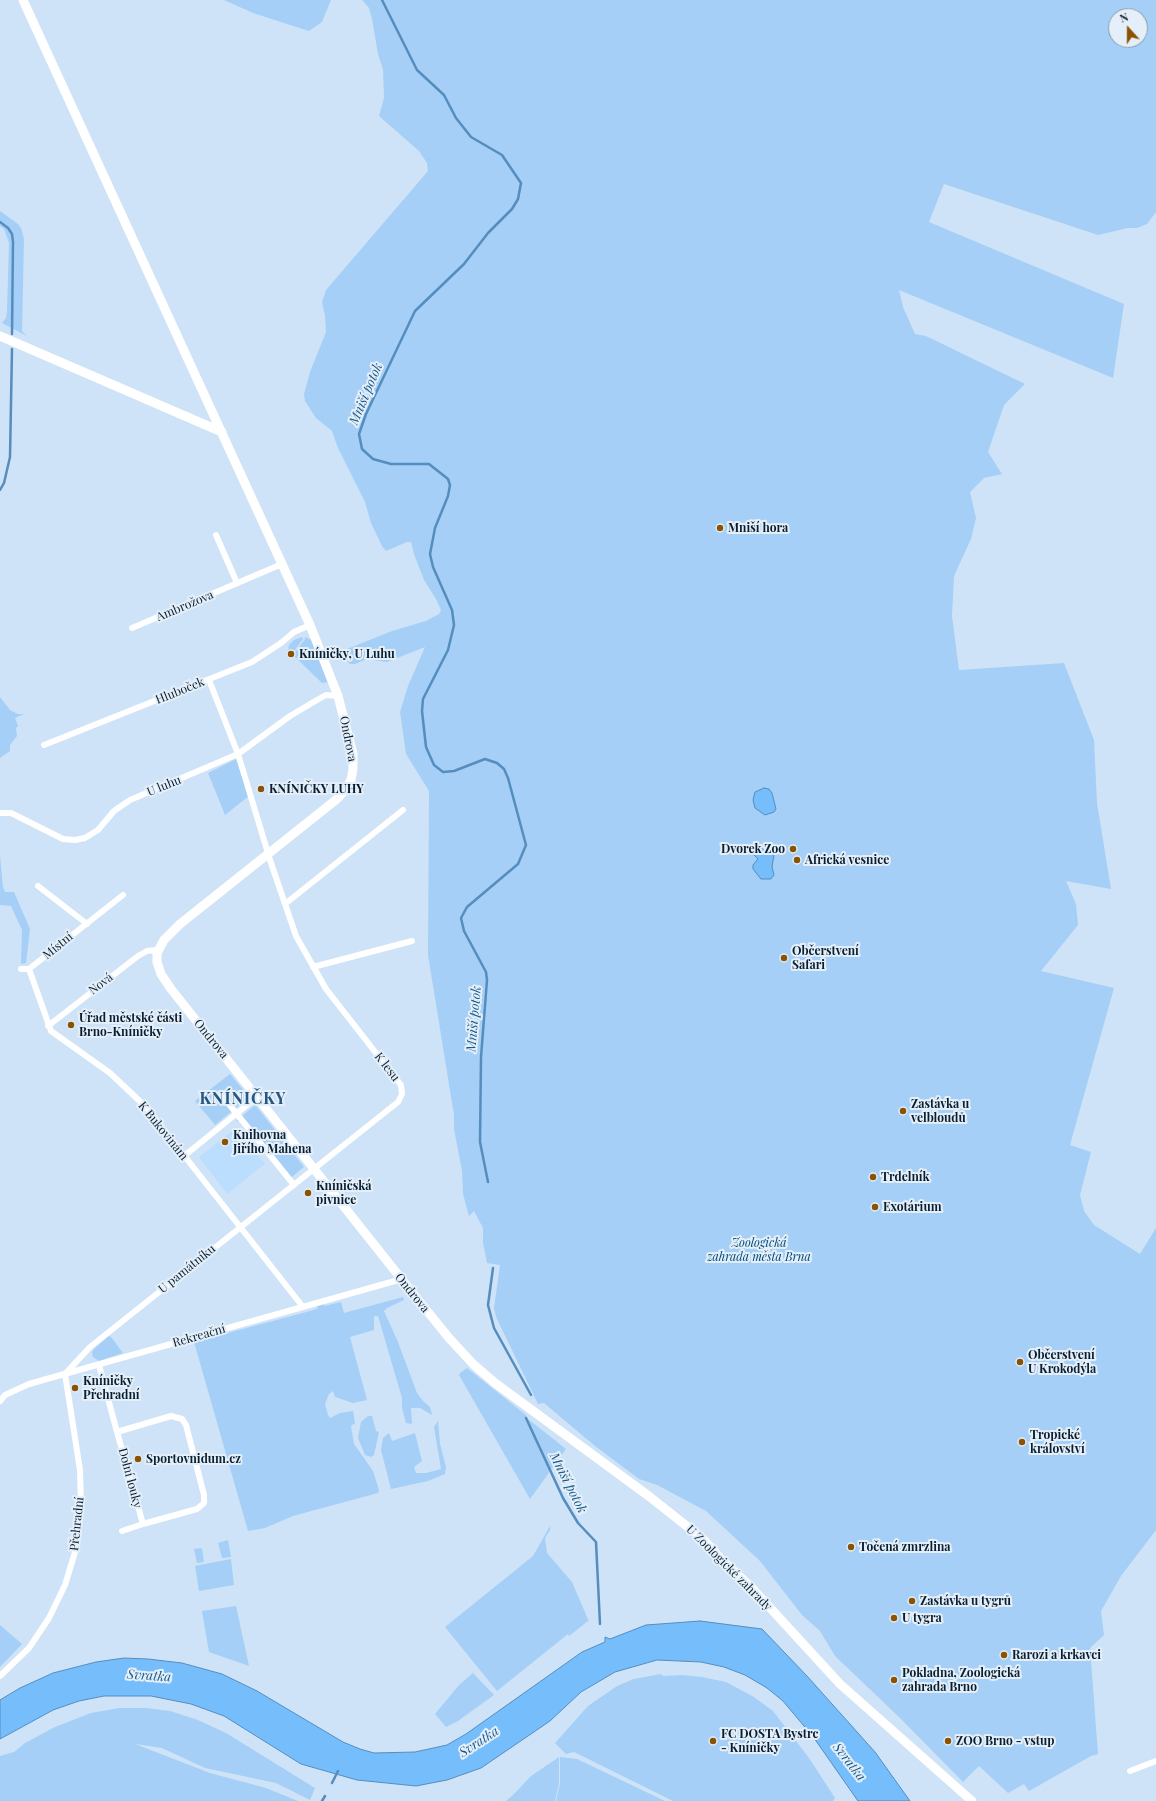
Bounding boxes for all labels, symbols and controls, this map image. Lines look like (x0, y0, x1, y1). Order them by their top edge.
north arrow (1108, 8, 1148, 48)
text: N (1117, 9, 1130, 26)
water label: Mniší potok (346, 361, 386, 427)
place label: Mniší hora (728, 521, 788, 535)
marker: Mniší hora (715, 523, 725, 533)
street label: Ambrožova (154, 588, 216, 624)
place label: Kníničky, U Luhu (299, 647, 395, 661)
marker: Kníničky, U Luhu (286, 649, 296, 659)
street label: Hluboček (154, 675, 206, 707)
street label: Ondrova (337, 715, 359, 763)
street label: U luhu (145, 773, 183, 799)
place label: KNÍNIČKY LUHY (269, 782, 364, 796)
marker: KNÍNIČKY LUHY (256, 784, 266, 794)
place label: Dvorek Zoo (721, 842, 785, 856)
marker: Dvorek Zoo (788, 844, 798, 854)
place label: Africká vesnice (805, 853, 889, 867)
marker: Africká vesnice (792, 855, 802, 865)
street label: Místní (40, 930, 76, 962)
place label: Občerstvení Safari (792, 944, 859, 972)
marker: Občerstvení Safari (779, 953, 789, 963)
street label: Nová (86, 970, 116, 998)
water label: Mniší potok (463, 986, 485, 1052)
place label: Úřad městské části Brno-Kníničky (79, 1011, 182, 1039)
street label: Ondrova (191, 1016, 231, 1062)
marker: Úřad městské části Brno-Kníničky (66, 1020, 76, 1030)
street label: K lesu (371, 1050, 403, 1084)
district label: KNÍNIČKY (199, 1089, 287, 1109)
place label: Zastávka u velbloudů (911, 1097, 969, 1125)
street label: K Bukovinám (135, 1099, 191, 1163)
marker: Zastávka u velbloudů (898, 1106, 908, 1116)
place label: Knihovna Jiřího Mahena (233, 1128, 311, 1156)
marker: Knihovna Jiřího Mahena (220, 1137, 230, 1147)
place label: Trdelník (881, 1170, 930, 1184)
marker: Trdelník (868, 1172, 878, 1182)
place label: Kníničská pivnice (316, 1179, 372, 1207)
marker: Kníničská pivnice (303, 1188, 313, 1198)
place label: Exotárium (883, 1200, 942, 1214)
marker: Exotárium (870, 1202, 880, 1212)
park label: Zoologická zahrada města Brna (707, 1236, 811, 1264)
street label: U památníku (156, 1242, 218, 1296)
street label: Ondrova (392, 1270, 432, 1316)
street label: Rekreační (171, 1322, 227, 1350)
place label: Občerstvení U Krokodýla (1028, 1348, 1096, 1376)
marker: Občerstvení U Krokodýla (1015, 1357, 1025, 1367)
place label: Kníničky Přehradní (83, 1374, 140, 1402)
marker: Kníničky Přehradní (70, 1383, 80, 1393)
place label: Tropické království (1030, 1428, 1085, 1456)
marker: Tropické království (1017, 1437, 1027, 1447)
street label: Dolní louky (115, 1446, 145, 1510)
water label: Mniší potok (546, 1450, 590, 1516)
place label: Sportovnidum.cz (146, 1452, 241, 1466)
marker: Sportovnidum.cz (133, 1454, 143, 1464)
street label: Přehradní (67, 1496, 87, 1552)
street label: U Zoologické zahrady (683, 1522, 775, 1614)
place label: Točená zmrzlina (859, 1540, 951, 1554)
marker: Točená zmrzlina (846, 1542, 856, 1552)
place label: Zastávka u tygrů (920, 1594, 1011, 1608)
marker: Zastávka u tygrů (907, 1596, 917, 1606)
place label: U tygra (902, 1611, 942, 1625)
marker: U tygra (889, 1613, 899, 1623)
place label: Rarozi a krkavci (1012, 1648, 1101, 1662)
marker: Rarozi a krkavci (999, 1650, 1009, 1660)
place label: Pokladna, Zoologická zahrada Brno (902, 1666, 1020, 1694)
water label: Svratka (126, 1667, 172, 1685)
marker: Pokladna, Zoologická zahrada Brno (889, 1675, 899, 1685)
water label: Svratka (456, 1723, 502, 1761)
place label: FC DOSTA Bystrc - Kníničky (721, 1727, 818, 1755)
place label: ZOO Brno - vstup (956, 1734, 1054, 1748)
marker: FC DOSTA Bystrc - Kníničky (708, 1736, 718, 1746)
marker: ZOO Brno - vstup (943, 1736, 953, 1746)
water label: Svratka (829, 1740, 869, 1784)

